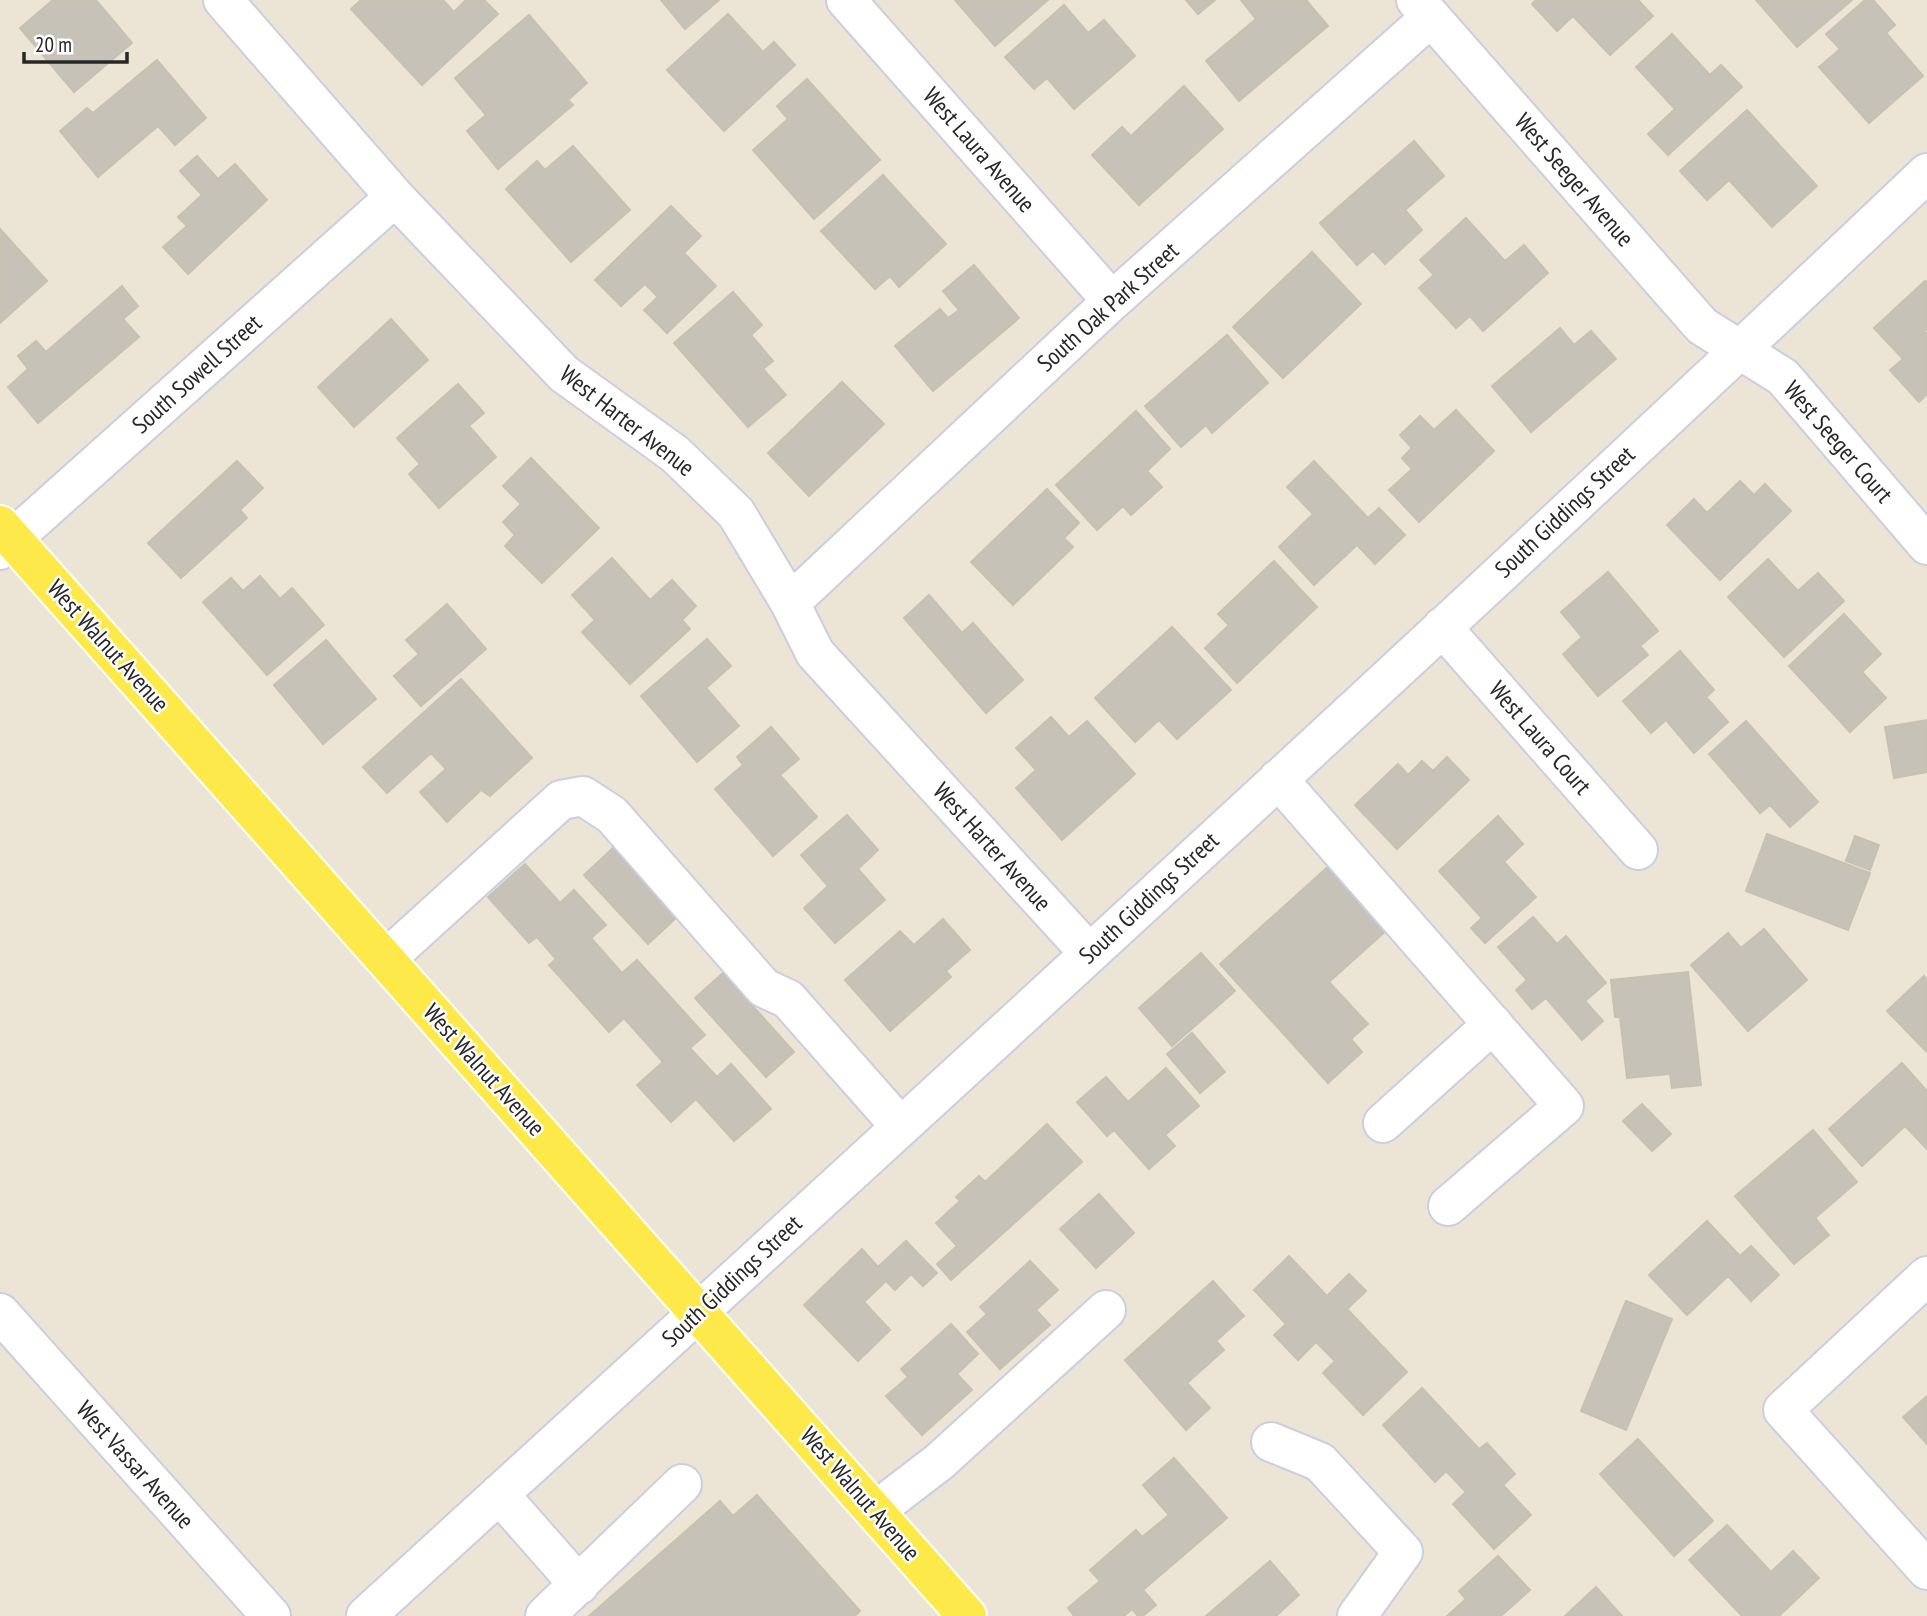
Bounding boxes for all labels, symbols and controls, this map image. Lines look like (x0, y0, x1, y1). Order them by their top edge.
scale bar (24, 21, 128, 65)
text: 20 m (35, 31, 72, 58)
street label: West Laura Avenue (917, 81, 1042, 219)
street label: West Seeger Avenue (1508, 107, 1641, 253)
street label: South Oak Park Street (1030, 235, 1185, 378)
street label: South Sowell Street (126, 307, 268, 440)
street label: West Harter Avenue (554, 358, 701, 483)
street label: West Seeger Court (1777, 374, 1900, 509)
street label: South Giddings Street (1488, 439, 1641, 584)
street label: West Walnut Avenue (41, 573, 176, 718)
street label: West Laura Court (1483, 674, 1598, 801)
street label: West Harter Avenue (926, 776, 1058, 917)
street label: South Giddings Street (1072, 825, 1225, 970)
street label: West Walnut Avenue (417, 997, 552, 1142)
street label: South Giddings Street (655, 1208, 808, 1353)
street label: West Vassar Avenue (70, 1394, 201, 1535)
street label: West Walnut Avenue (794, 1420, 927, 1567)

